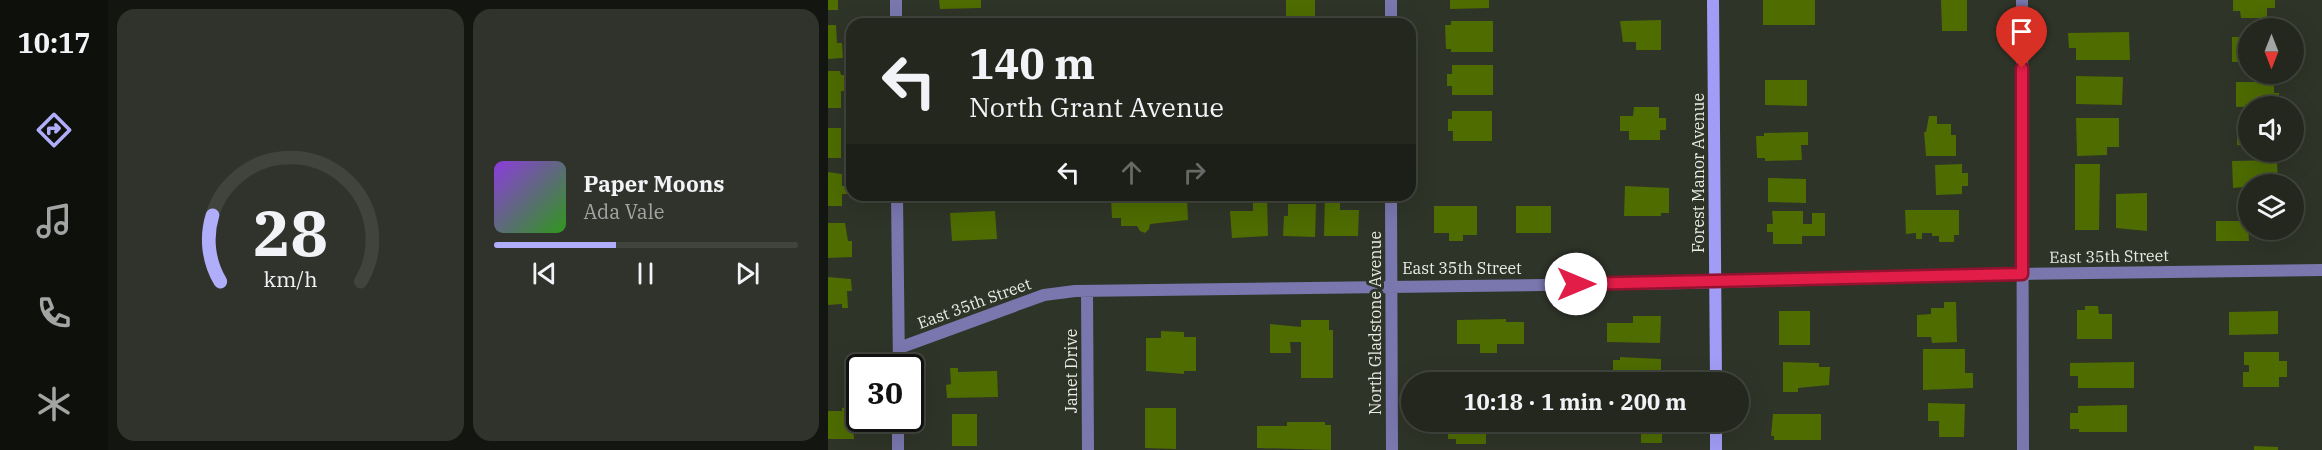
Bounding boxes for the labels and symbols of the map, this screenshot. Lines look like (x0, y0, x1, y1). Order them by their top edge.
pin (1996, 6, 2047, 68)
north arrow (2238, 18, 2304, 84)
street label: Forest Manor Avenue (1688, 93, 1708, 253)
street label: North Gladstone Avenue (1365, 231, 1385, 415)
street label: East 35th Street (2049, 245, 2169, 267)
position arrow (1544, 252, 1608, 316)
street label: East 35th Street (1402, 258, 1522, 278)
street label: East 35th Street (914, 273, 1034, 333)
street label: Janet Drive (1061, 329, 1081, 413)
speed limit sign: 30 (846, 354, 924, 432)

